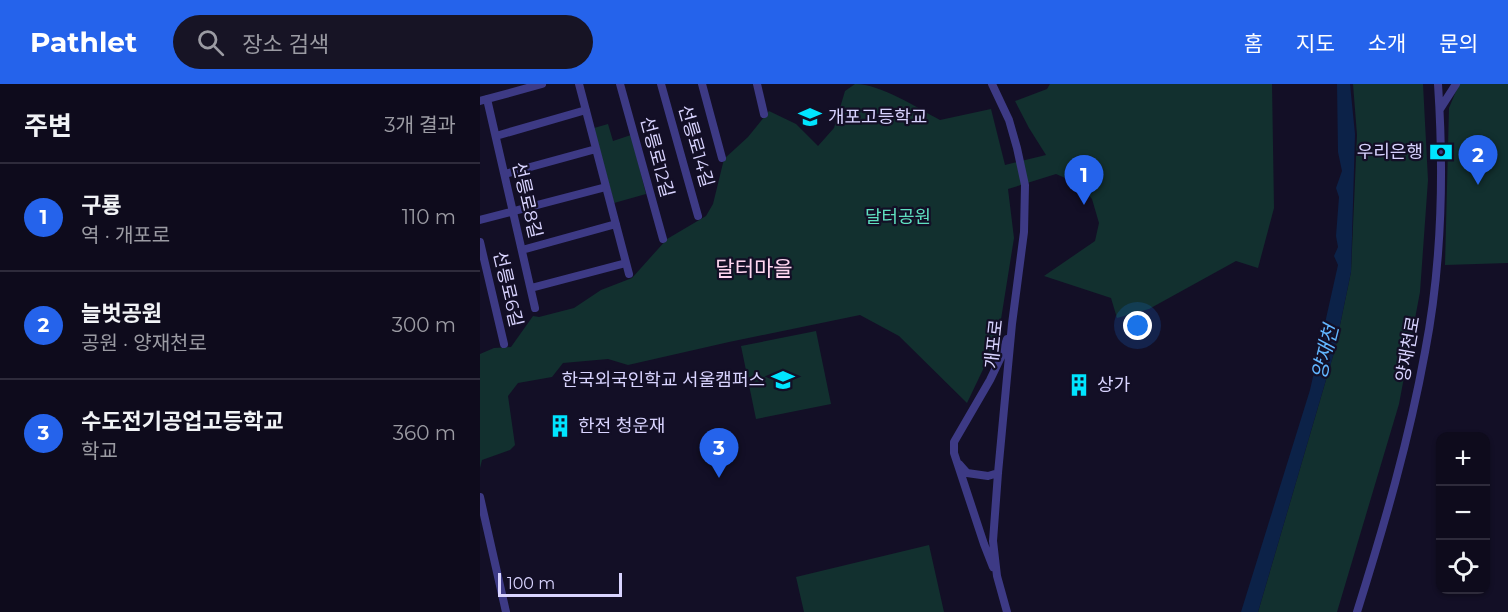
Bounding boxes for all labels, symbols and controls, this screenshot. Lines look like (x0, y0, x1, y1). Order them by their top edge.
search box (173, 15, 593, 69)
text: Pathlet (30, 25, 137, 59)
icon: search (194, 26, 227, 59)
text: 장소 검색 (242, 31, 329, 58)
text: 홈 (1244, 31, 1263, 56)
text: 지도 (1296, 31, 1335, 56)
text: 소개 (1368, 31, 1406, 56)
text: 문의 (1439, 31, 1478, 56)
street label: 선릉로14길 (674, 102, 718, 190)
school or university icon: 개포고등학교 (797, 104, 823, 130)
place label: 개포고등학교 (828, 106, 927, 128)
text: 주변 (24, 110, 72, 142)
text: 3개 결과 (384, 113, 456, 137)
street label: 선릉로12길 (636, 114, 678, 200)
pin: 2 (1458, 135, 1498, 185)
bank icon: 우리은행 (1428, 139, 1454, 165)
place label: 우리은행 (1357, 141, 1423, 163)
pin: 1 (1064, 156, 1104, 205)
street label: 선릉로8길 (508, 160, 546, 240)
text: 구룡 (81, 192, 121, 219)
text: 1 (40, 205, 47, 229)
text: 110 m (402, 205, 456, 229)
park label: 달터공원 (865, 206, 931, 228)
text: 역 · 개포로 (81, 223, 170, 247)
street label: 선릉로6길 (489, 249, 527, 329)
district label: 달터마을 (715, 256, 793, 281)
text: 늘벗공원 (81, 300, 162, 327)
your location (1123, 311, 1152, 340)
text: 2 (38, 313, 49, 337)
text: 300 m (392, 313, 456, 337)
street label: 양재천로 (1391, 314, 1425, 384)
street label: 개포로 (980, 318, 1008, 370)
water label: 양재천 (1307, 320, 1344, 382)
text: 공원 · 양재천로 (81, 331, 207, 355)
school or university icon: 한국외국인학교 서울캠퍼스 (770, 367, 796, 393)
place label: 한국외국인학교 서울캠퍼스 (562, 369, 765, 391)
building icon: 상가 (1066, 372, 1092, 398)
place label: 상가 (1097, 374, 1131, 396)
text: 수도전기공업고등학교 (81, 408, 283, 435)
building icon: 한전 청운재 (547, 413, 573, 439)
place label: 한전 청운재 (578, 415, 666, 437)
text: 3 (38, 421, 49, 445)
text: 360 m (393, 421, 456, 445)
pin: 3 (700, 428, 738, 478)
map controls (1436, 432, 1490, 594)
button: + (1436, 432, 1490, 486)
text: 학교 (81, 439, 118, 463)
button: − (1436, 486, 1490, 540)
button: locate (1436, 540, 1490, 594)
scale bar (498, 570, 622, 598)
text: 100 m (507, 574, 555, 593)

